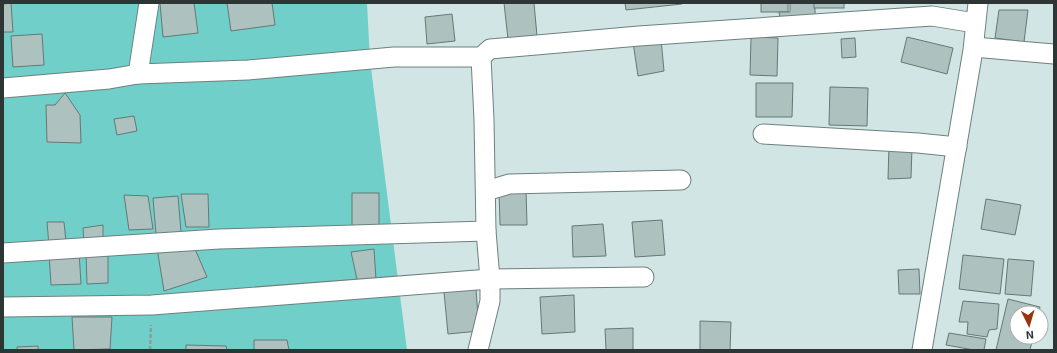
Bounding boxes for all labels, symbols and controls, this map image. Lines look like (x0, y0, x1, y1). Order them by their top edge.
north arrow (1009, 305, 1049, 345)
text: N (1025, 329, 1034, 342)

